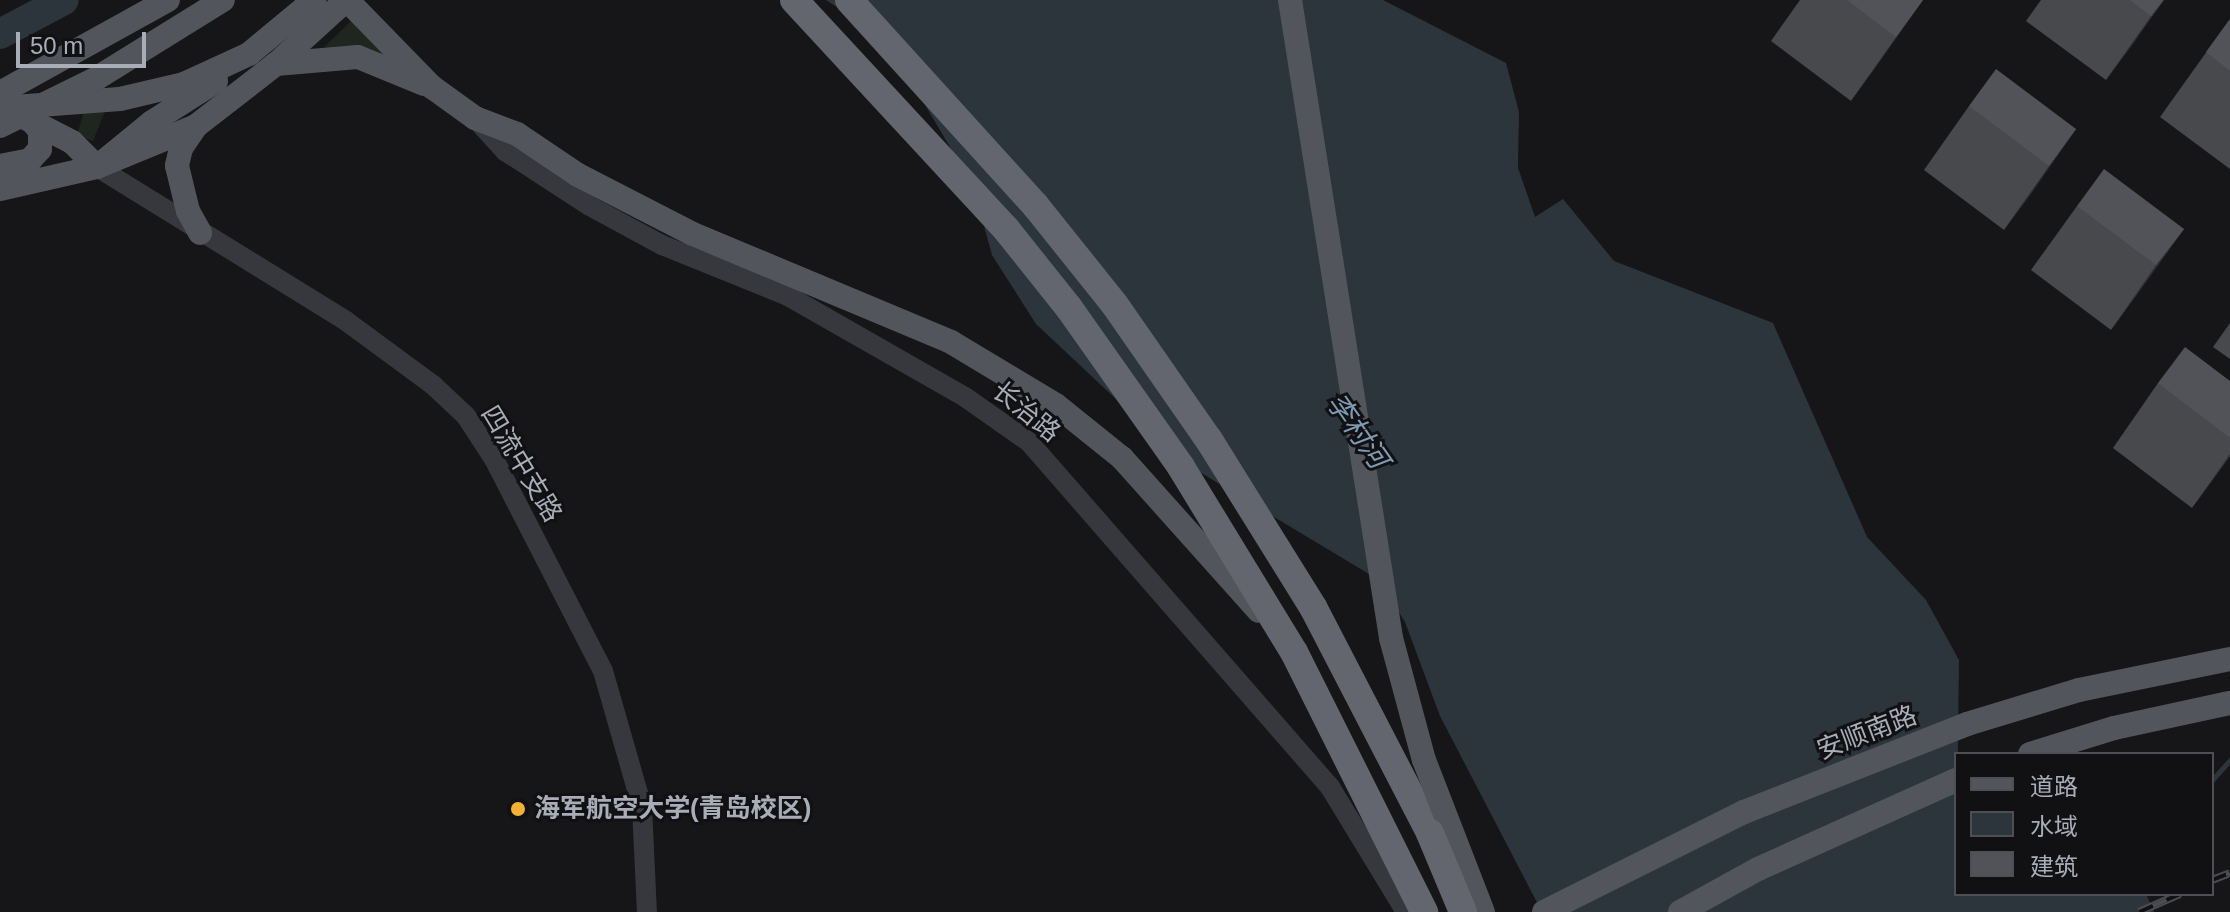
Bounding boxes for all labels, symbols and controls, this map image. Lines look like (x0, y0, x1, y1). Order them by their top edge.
scale bar (20, 16, 150, 66)
text: 50 m (30, 32, 83, 59)
street label: 长治路 (986, 375, 1066, 449)
water label: 李村河 (1319, 387, 1395, 475)
street label: 四流中支路 (474, 400, 568, 528)
street label: 安顺南路 (1813, 700, 1921, 766)
legend (1954, 752, 2214, 896)
text: 道路 (2030, 773, 2078, 800)
place label: 海军航空大学(青岛校区) (534, 793, 811, 825)
marker: 海军航空大学(青岛校区) (509, 800, 527, 818)
text: 水域 (2030, 813, 2078, 840)
text: 建筑 (2030, 853, 2078, 880)

